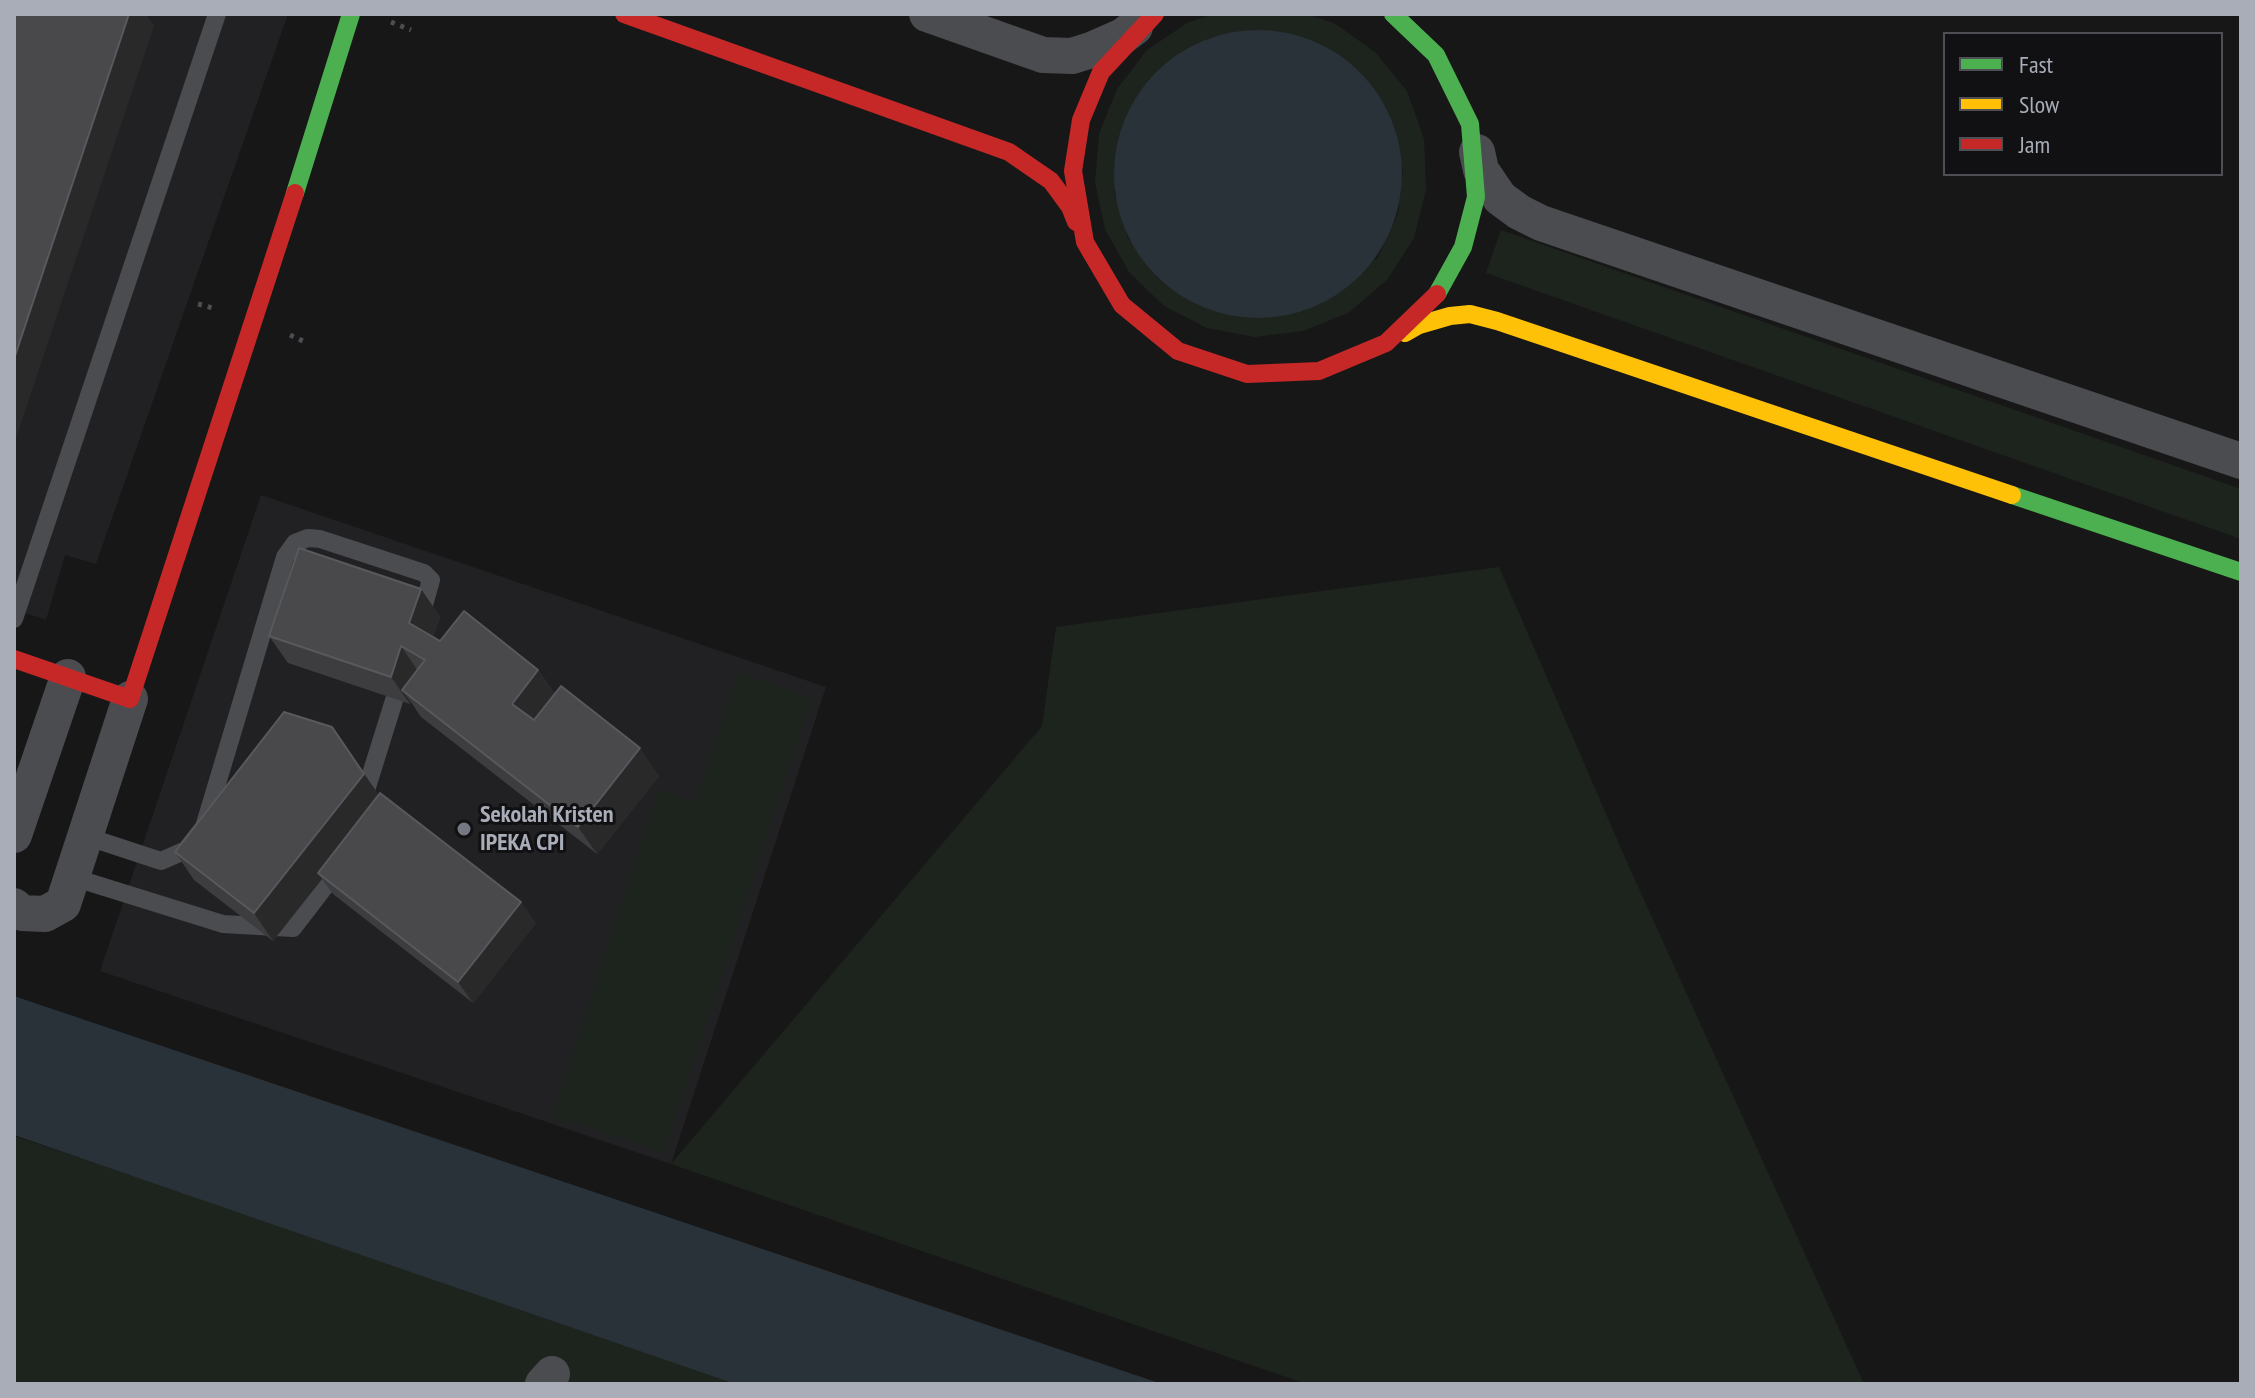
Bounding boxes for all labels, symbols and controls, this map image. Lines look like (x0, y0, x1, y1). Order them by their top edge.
legend (1943, 32, 2223, 176)
text: Fast (2019, 49, 2053, 80)
text: Slow (2019, 89, 2059, 120)
text: Jam (2019, 129, 2050, 160)
place label: Sekolah Kristen IPEKA CPI (480, 801, 614, 857)
marker: Sekolah Kristen IPEKA CPI (455, 820, 473, 838)

